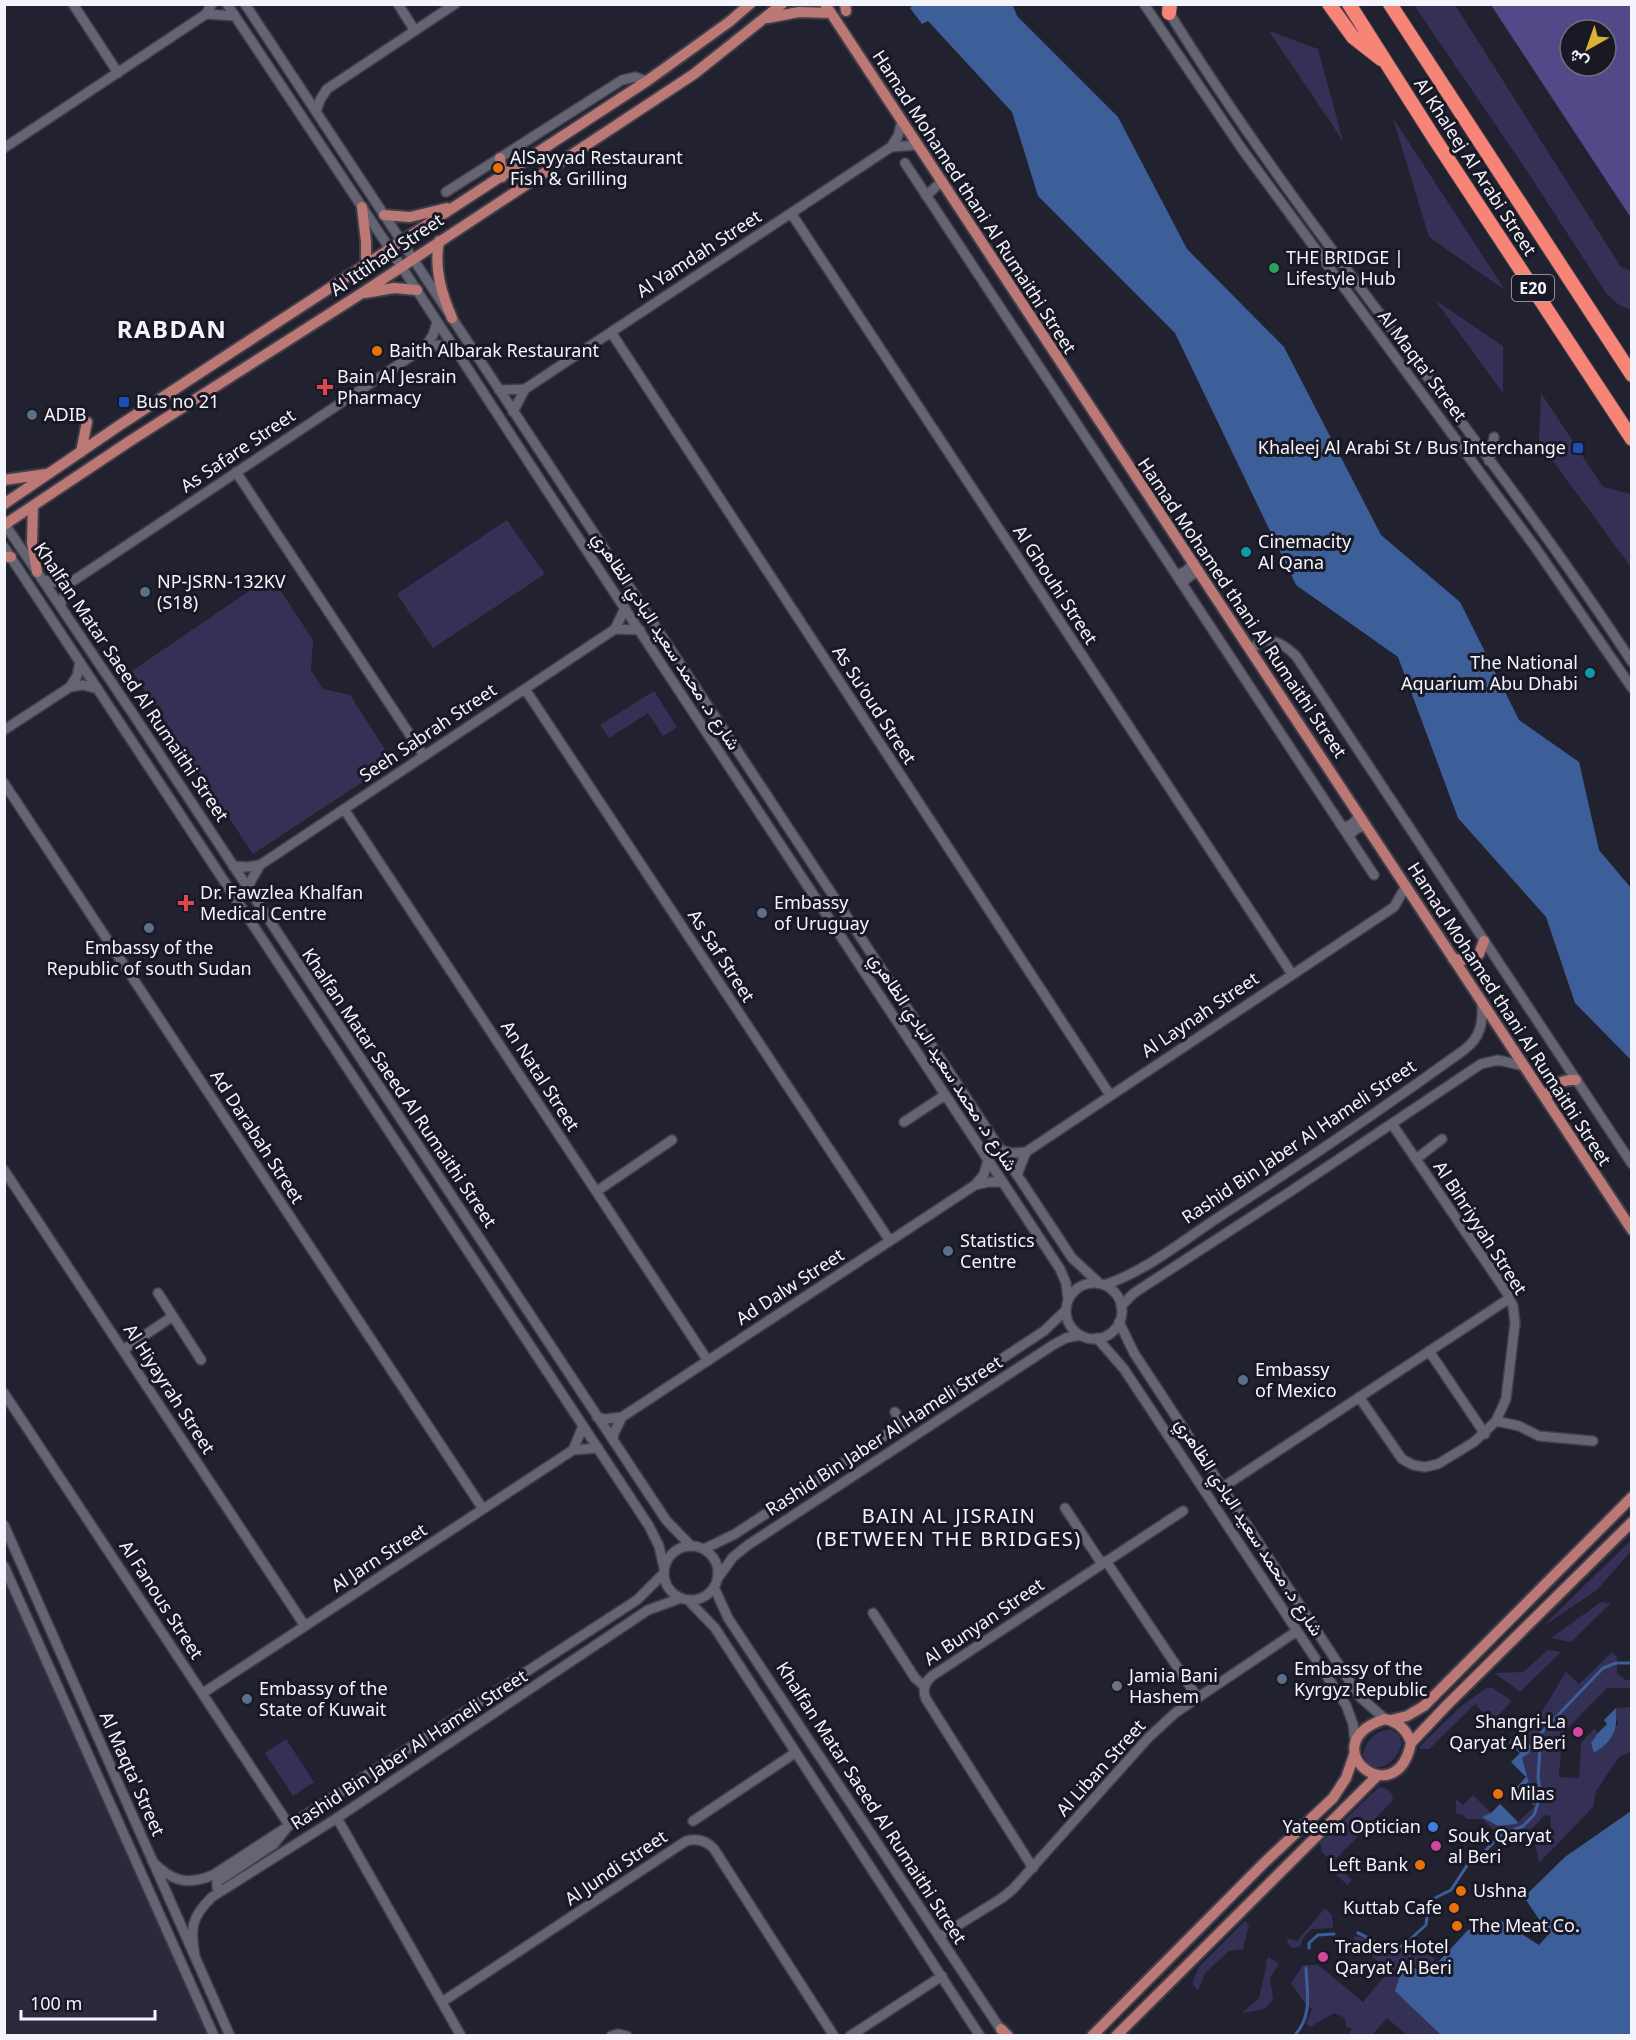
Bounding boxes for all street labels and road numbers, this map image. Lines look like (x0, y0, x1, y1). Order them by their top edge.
street label: Hamad Mohamed thani Al Rumaithi Street (867, 45, 1082, 358)
street label: Al Khaleej Al Arabi Street (1409, 73, 1543, 260)
street label: Al Yamdah Street (631, 204, 766, 303)
street label: Al Ittihad Street (325, 207, 448, 301)
road number: E20 (1512, 275, 1554, 301)
street label: Al Maqta' Street (1373, 305, 1473, 426)
street label: As Safare Street (175, 403, 300, 497)
street label: Hamad Mohamed thani Al Rumaithi Street (1133, 453, 1353, 763)
street label: Al Ghouhi Street (1008, 520, 1104, 649)
street label: شارع د. محمد سعيد البادي الظاهري (584, 527, 746, 756)
street label: Khalfan Matar Saeed Al Rumaithi Street (29, 537, 235, 826)
street label: As Su'oud Street (828, 641, 922, 769)
street label: Seeh Sabrah Street (354, 677, 501, 787)
street label: Hamad Mohamed thani Al Rumaithi Street (1402, 857, 1617, 1170)
street label: As Saf Street (683, 905, 761, 1007)
street label: Khalfan Matar Saeed Al Rumaithi Street (297, 943, 503, 1232)
street label: شارع د. محمد سعيد البادي الظاهري (861, 948, 1023, 1177)
street label: Al Laynah Street (1136, 966, 1263, 1062)
street label: An Natal Street (496, 1016, 586, 1136)
street label: Rashid Bin Jaber Al Hameli Street (1177, 1053, 1421, 1229)
street label: Ad Darabah Street (206, 1065, 310, 1208)
street label: Al Bihriyyah Street (1429, 1156, 1533, 1299)
street label: Ad Dalw Street (731, 1242, 849, 1330)
street label: Al Hiyayrah Street (119, 1319, 221, 1459)
street label: Rashid Bin Jaber Al Hameli Street (761, 1349, 1007, 1521)
street label: شارع د. محمد سعيد البادي الظاهري (1167, 1413, 1329, 1642)
street label: Al Jarn Street (326, 1517, 431, 1597)
street label: Al Fanous Street (114, 1535, 209, 1664)
street label: Al Bunyan Street (919, 1572, 1049, 1670)
street label: Khalfan Matar Saeed Al Rumaithi Street (771, 1657, 973, 1949)
street label: Rashid Bin Jaber Al Hameli Street (286, 1663, 532, 1835)
street label: Al Maqta' Street (95, 1708, 171, 1840)
street label: Al Liban Street (1050, 1714, 1150, 1821)
street label: Al Jundi Street (560, 1824, 672, 1910)

